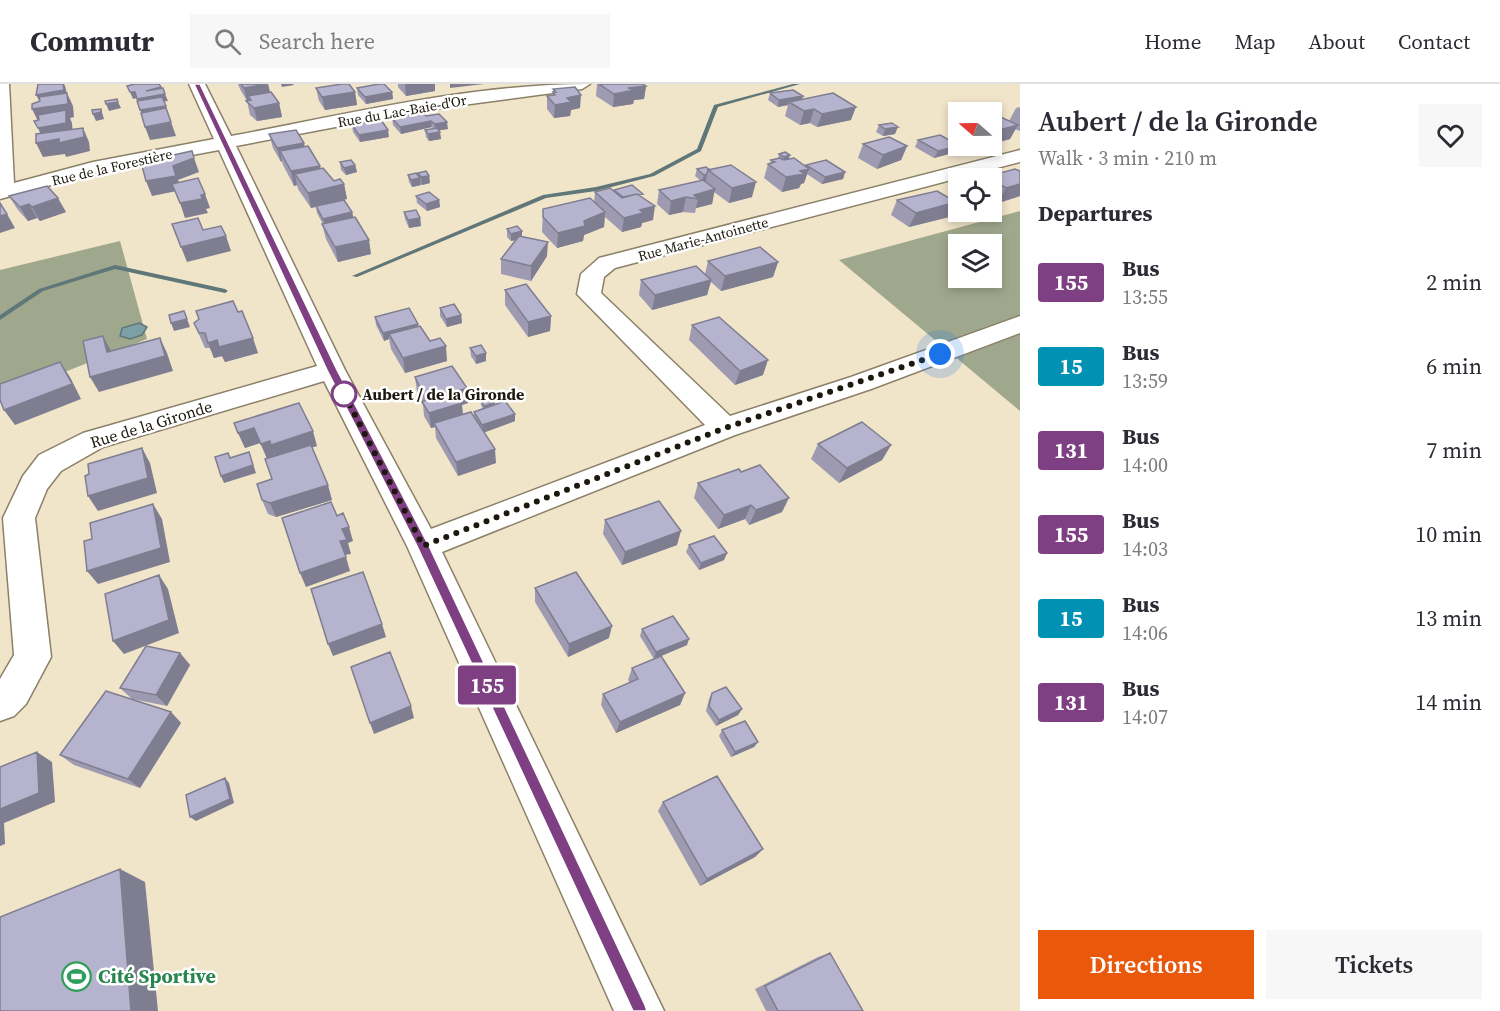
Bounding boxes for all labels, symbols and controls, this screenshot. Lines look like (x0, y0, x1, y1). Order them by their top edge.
search box (190, 14, 610, 68)
text: Commutr (30, 22, 154, 60)
icon: search (211, 25, 244, 58)
text: Search here (259, 26, 375, 56)
text: Home (1144, 27, 1202, 56)
text: Map (1235, 27, 1276, 56)
text: About (1309, 27, 1365, 56)
text: Contact (1398, 27, 1470, 56)
street label: Rue du Lac-Baie-d'Or (336, 90, 468, 132)
north arrow (948, 102, 1002, 156)
map controls (948, 102, 1002, 288)
text: Aubert / de la Gironde (1038, 102, 1318, 140)
button: heart (1419, 104, 1482, 167)
street label: Rue de la Forestière (50, 143, 174, 191)
text: Walk · 3 min · 210 m (1038, 144, 1217, 172)
button: locate (948, 168, 1002, 222)
text: Departures (1038, 198, 1152, 228)
street label: Rue Marie-Antoinette (636, 212, 770, 266)
button: layers (948, 234, 1002, 288)
text: Bus (1122, 253, 1159, 283)
text: 2 min (1426, 267, 1482, 297)
text: 155 (1054, 268, 1088, 297)
text: 13:55 (1122, 283, 1168, 311)
text: Bus (1122, 337, 1159, 367)
your location (925, 339, 955, 369)
text: 6 min (1426, 351, 1482, 381)
text: 15 (1060, 352, 1082, 381)
text: 13:59 (1122, 367, 1168, 395)
marker: Aubert / de la Gironde (331, 381, 357, 407)
place label: Aubert / de la Gironde (362, 383, 524, 405)
street label: Rue de la Gironde (87, 395, 215, 453)
text: Bus (1122, 421, 1159, 451)
text: 7 min (1426, 435, 1482, 465)
text: 131 (1054, 436, 1088, 465)
text: 14:00 (1122, 451, 1168, 479)
text: Bus (1122, 505, 1159, 535)
text: 10 min (1415, 519, 1482, 549)
text: 155 (1054, 520, 1088, 549)
text: 14:03 (1122, 535, 1168, 563)
text: Bus (1122, 589, 1159, 619)
text: 13 min (1415, 603, 1482, 633)
text: 15 (1060, 604, 1082, 633)
text: 14:06 (1122, 619, 1168, 647)
line badge: 155 (452, 666, 522, 704)
text: 155 (470, 671, 504, 700)
text: Bus (1122, 673, 1159, 703)
text: 14 min (1415, 687, 1482, 717)
text: 131 (1054, 688, 1088, 717)
text: 14:07 (1122, 703, 1168, 731)
button: Directions (1038, 930, 1254, 999)
button: Tickets (1266, 930, 1482, 999)
sports icon: Cité Sportive (61, 960, 93, 992)
place label: Cité Sportive (98, 962, 216, 990)

